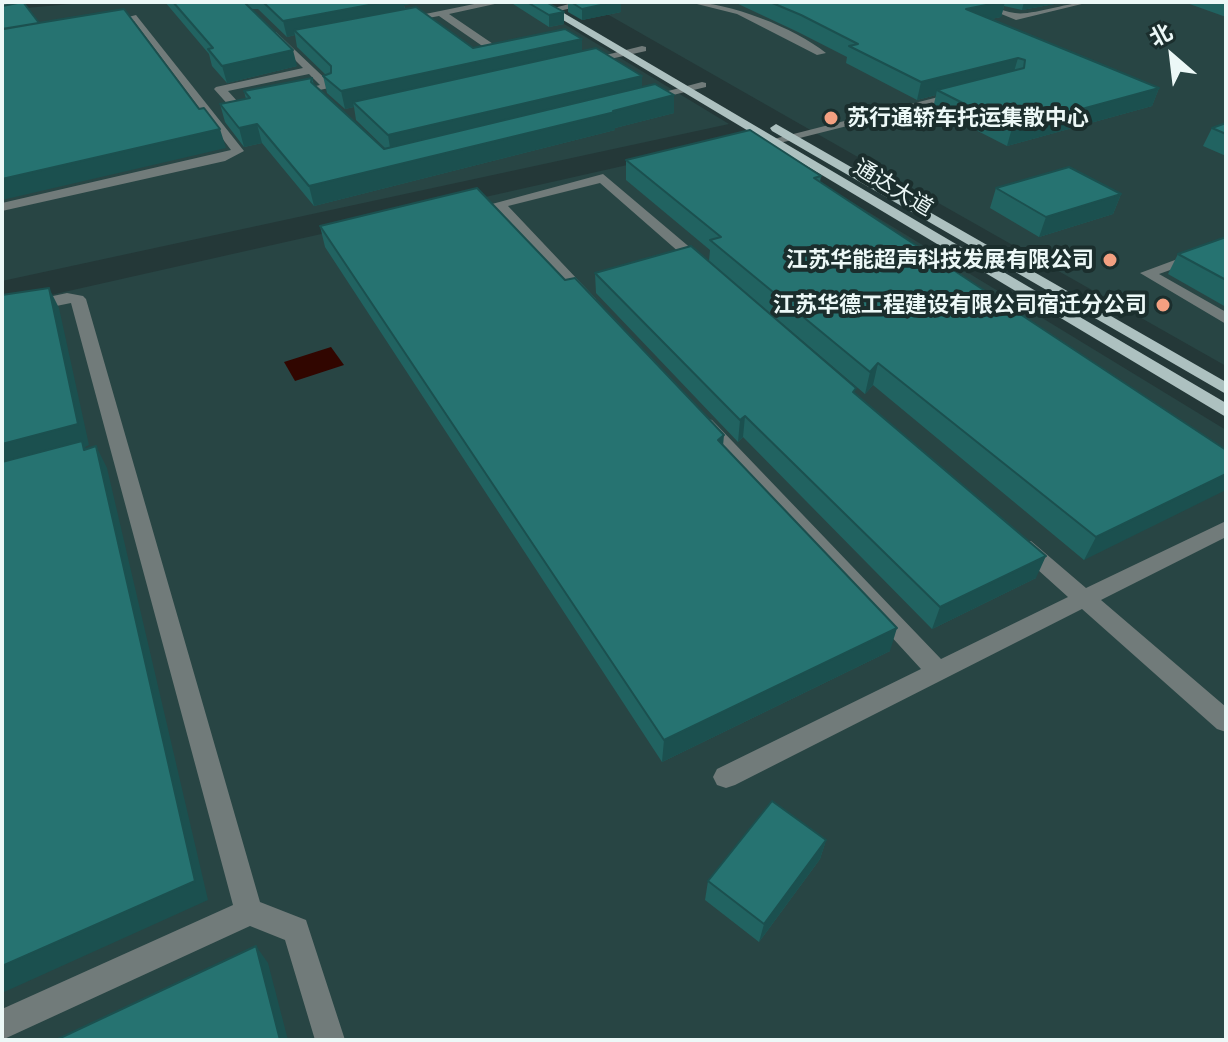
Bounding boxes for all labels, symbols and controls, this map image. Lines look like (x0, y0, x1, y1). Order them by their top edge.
north arrow (1132, 16, 1212, 96)
text: 北 (1145, 18, 1177, 51)
place label: 苏行通轿车托运集散中心 (847, 105, 1089, 131)
marker: 苏行通轿车托运集散中心 (822, 109, 840, 127)
street label: 通达大道 (848, 154, 938, 222)
place label: 江苏华能超声科技发展有限公司 (786, 247, 1094, 273)
marker: 江苏华能超声科技发展有限公司 (1101, 251, 1119, 269)
place label: 江苏华德工程建设有限公司宿迁分公司 (773, 292, 1147, 318)
marker: 江苏华德工程建设有限公司宿迁分公司 (1154, 296, 1172, 314)

